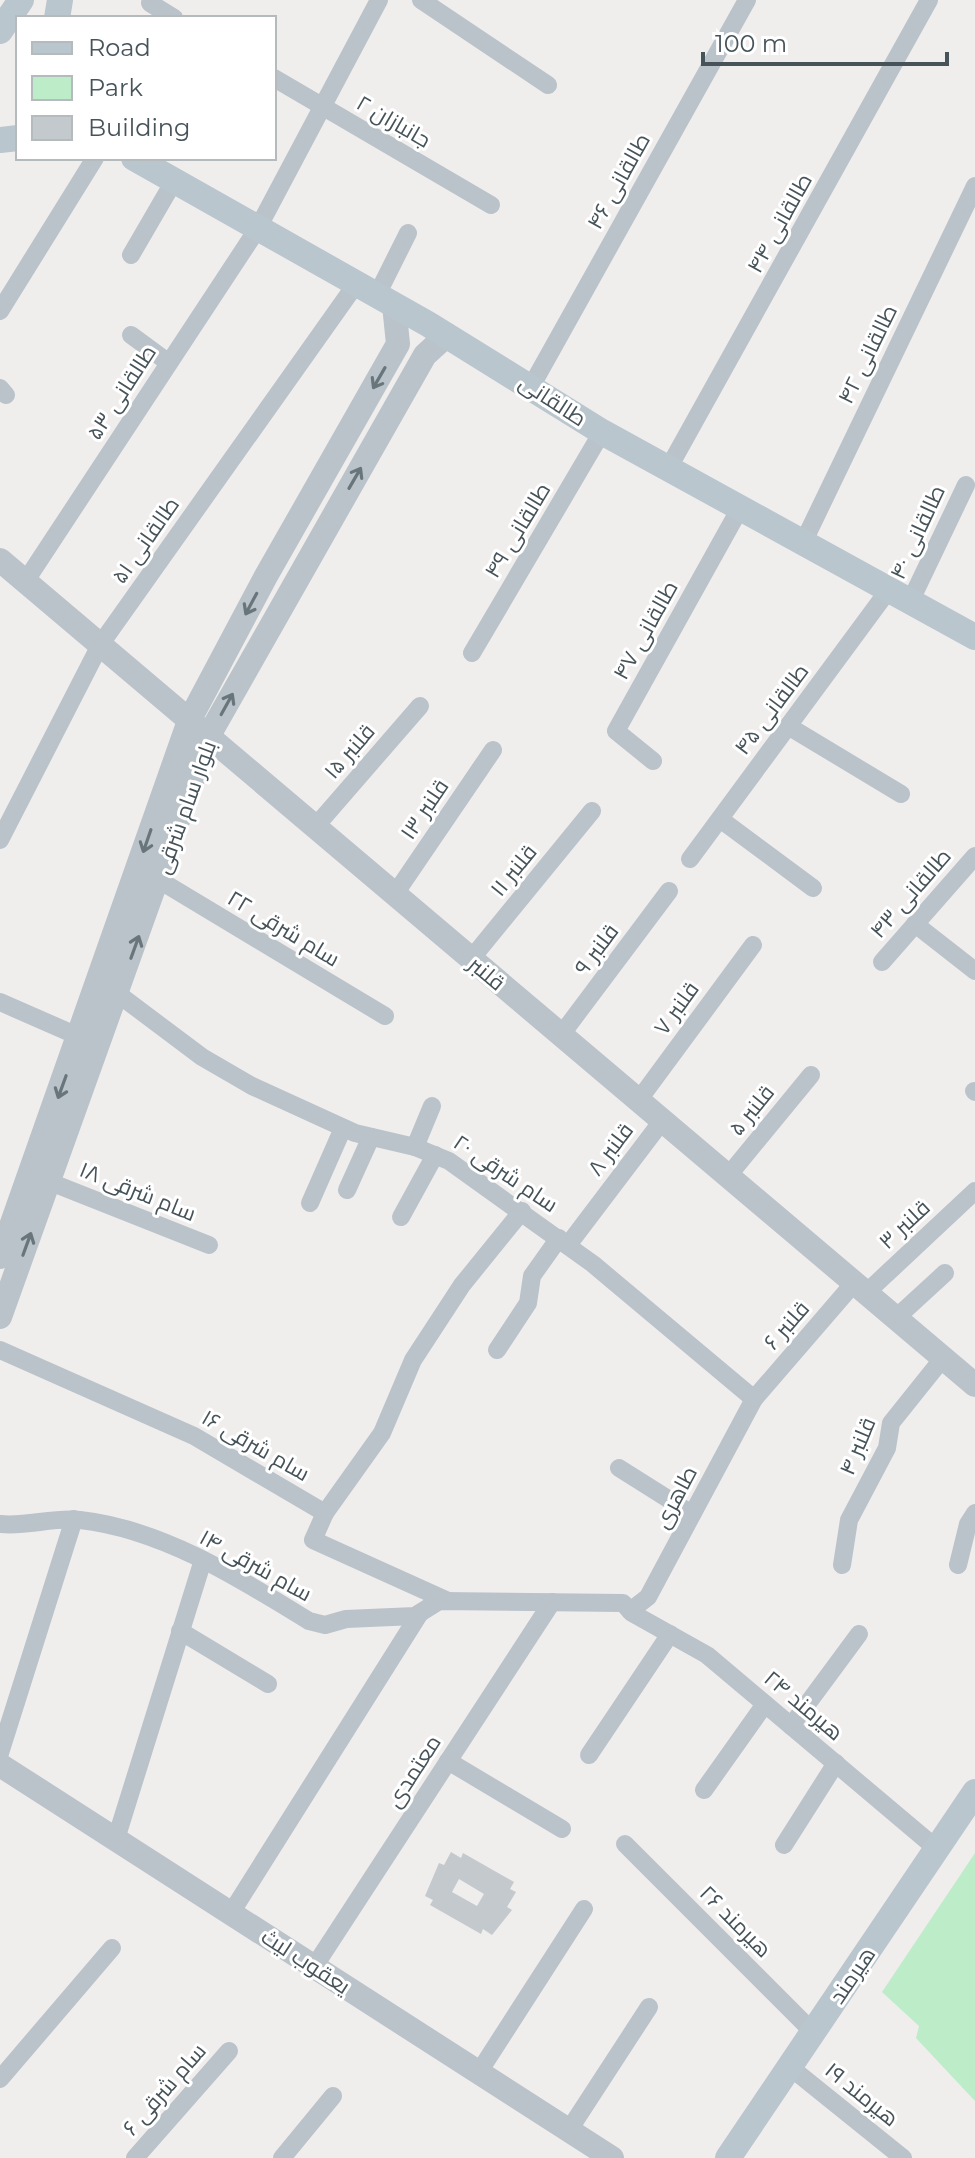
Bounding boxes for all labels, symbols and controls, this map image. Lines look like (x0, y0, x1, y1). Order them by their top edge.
legend (16, 16, 276, 160)
scale bar (703, 16, 947, 66)
text: 100 m (715, 29, 787, 58)
text: Road (88, 33, 151, 62)
text: Park (88, 73, 143, 102)
street label: جانبازان ۲ (352, 89, 436, 153)
text: Building (88, 113, 191, 142)
street label: طالقانی ۴۶ (581, 128, 656, 234)
street label: طالقانی ۴۴ (741, 169, 818, 278)
street label: طالقانی ۴۲ (832, 300, 903, 408)
street label: طالقانی ۵۳ (81, 340, 162, 445)
one-way arrow (371, 365, 386, 389)
street label: طالقانی (514, 369, 591, 432)
one-way arrow (348, 466, 363, 490)
street label: طالقانی ۴۹ (478, 478, 556, 583)
street label: طالقانی ۴۰ (884, 481, 951, 584)
street label: طالقانی ۵۱ (106, 492, 185, 589)
street label: طالقانی ۴۷ (607, 576, 684, 684)
one-way arrow (242, 591, 258, 615)
street label: طالقانی ۴۵ (728, 658, 814, 760)
one-way arrow (219, 693, 235, 716)
street label: قلنبر ۱۵ (318, 718, 381, 784)
street label: بلوار سام شرقی (149, 737, 224, 878)
street label: قلنبر ۱۳ (394, 774, 454, 845)
one-way arrow (138, 829, 153, 854)
street label: قلنبر ۱۱ (484, 839, 542, 902)
street label: طالقانی ۴۳ (864, 843, 957, 944)
street label: سام شرقی ۲۲ (222, 884, 345, 974)
street label: قلنبر ۹ (569, 918, 624, 980)
one-way arrow (129, 935, 143, 959)
street label: قلنبر (461, 949, 511, 996)
street label: قلنبر ۷ (648, 976, 705, 1040)
one-way arrow (54, 1074, 68, 1099)
street label: قلنبر ۵ (723, 1080, 780, 1141)
street label: قلنبر ۸ (582, 1118, 639, 1181)
street label: سام شرقی ۲۰ (447, 1129, 563, 1220)
street label: سام شرقی ۱۸ (75, 1156, 200, 1229)
street label: قلنبر ۳ (873, 1194, 936, 1255)
one-way arrow (21, 1232, 35, 1256)
street label: قلنبر ۶ (758, 1295, 815, 1355)
street label: سام شرقی ۱۶ (196, 1404, 315, 1489)
street label: قلنبر ۴ (833, 1413, 882, 1479)
street label: طاهری (648, 1461, 703, 1533)
street label: سام شرقی ۱۴ (194, 1524, 317, 1609)
street label: هیرمند ۲۴ (759, 1665, 849, 1746)
street label: معتمدی (380, 1730, 447, 1813)
street label: هیرمند ۲۶ (694, 1880, 777, 1963)
street label: یعقوب لیث (256, 1923, 355, 2000)
street label: هیرمند (824, 1942, 881, 2009)
street label: سام شرقی ۶ (117, 2038, 213, 2142)
street label: هیرمند ۱۹ (819, 2057, 904, 2132)

